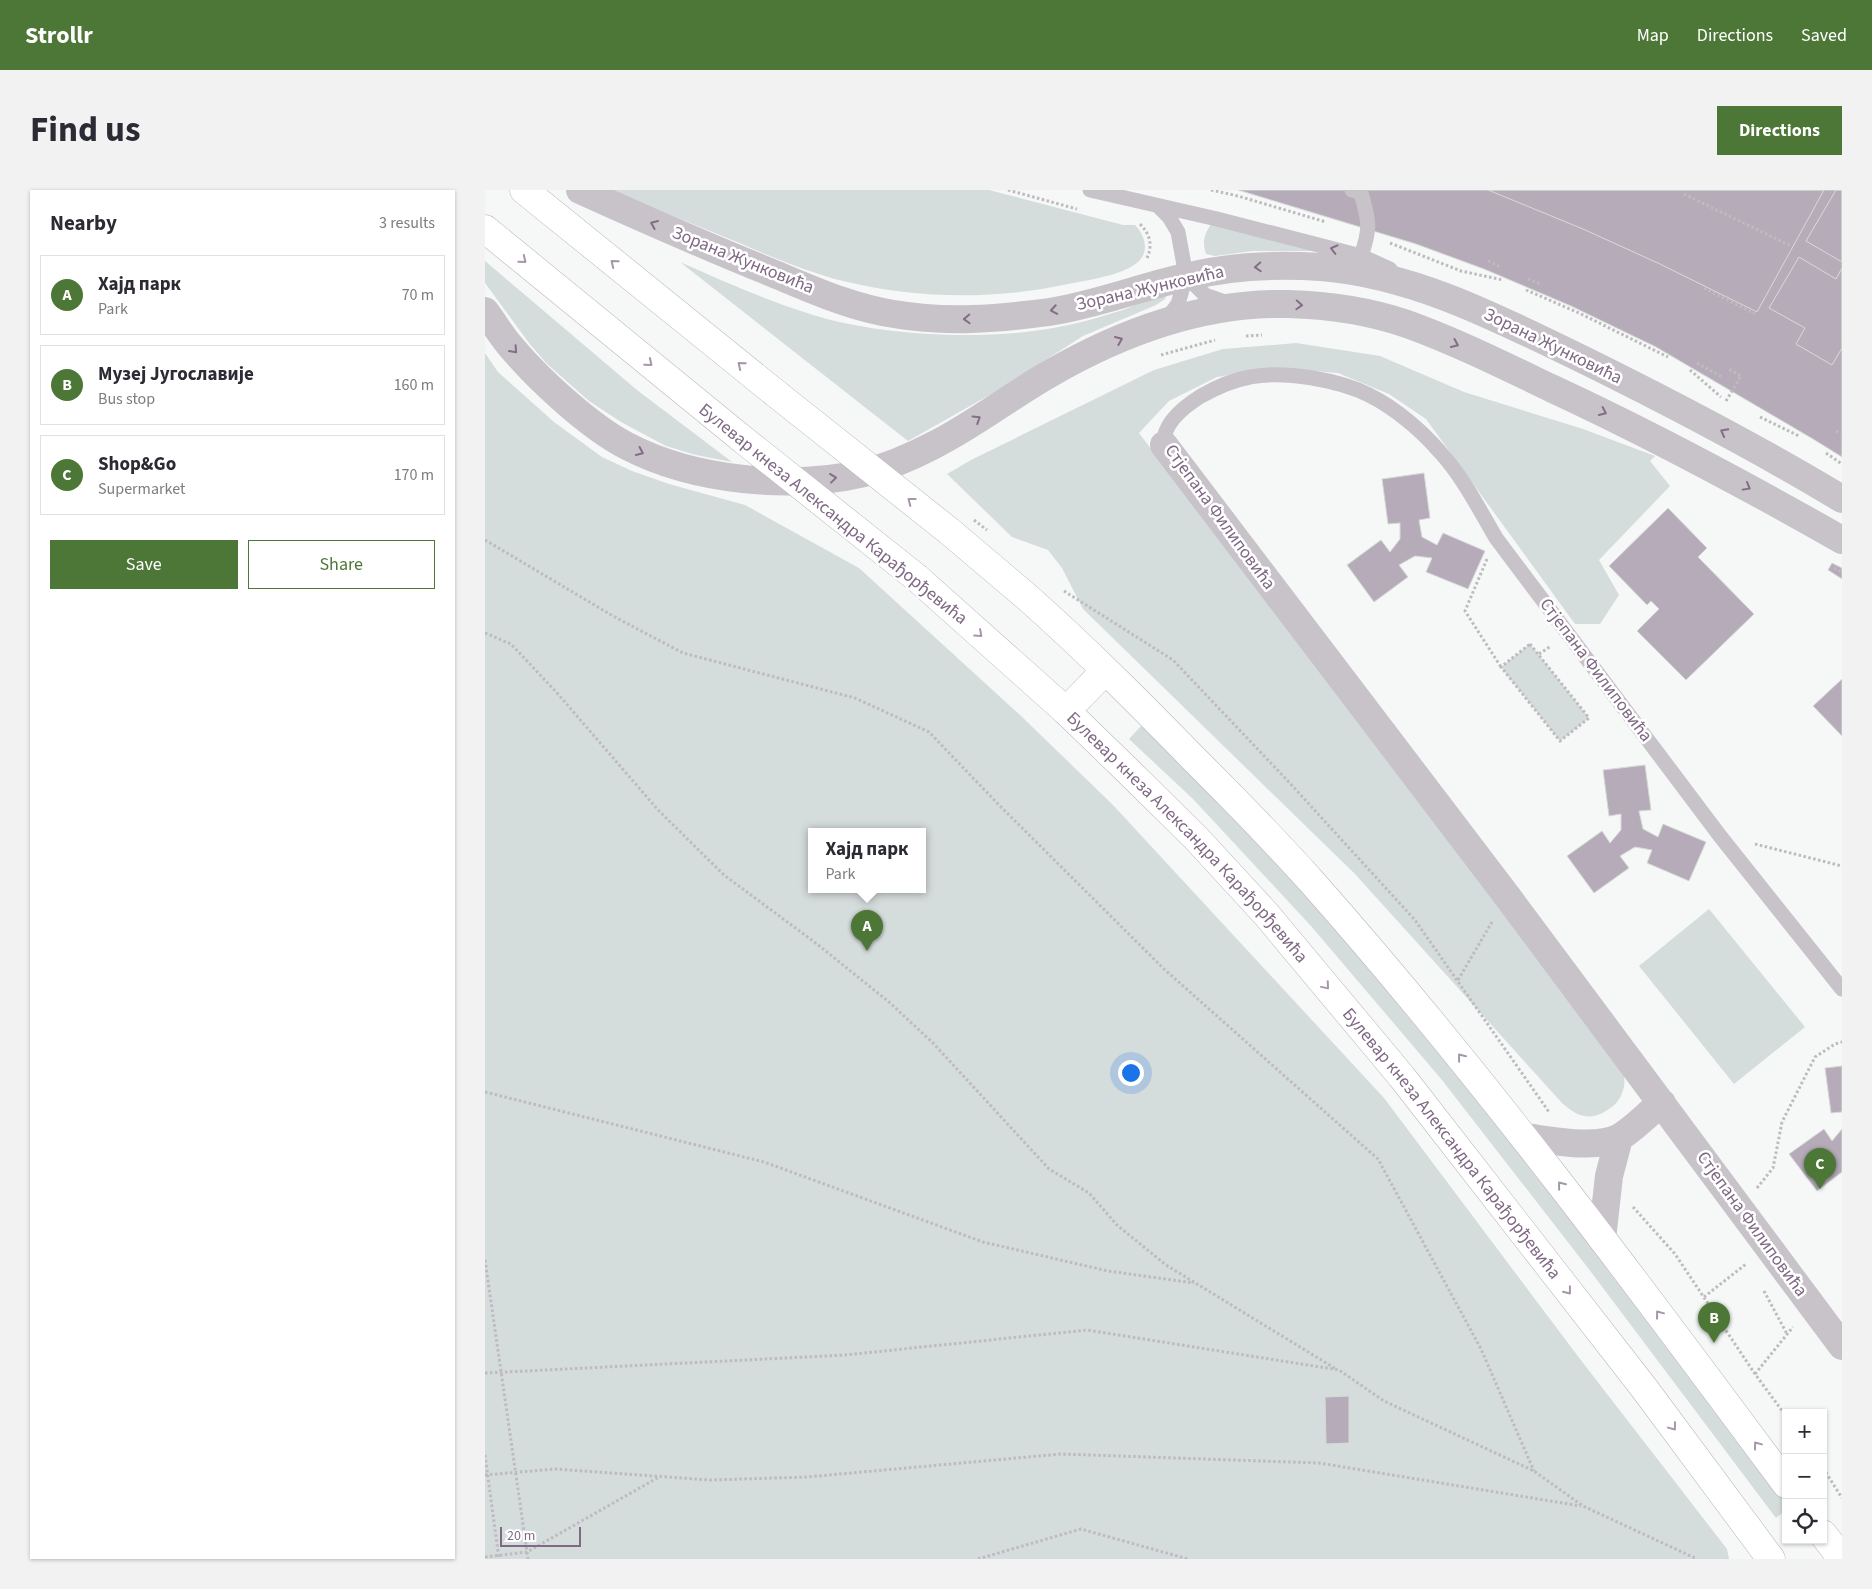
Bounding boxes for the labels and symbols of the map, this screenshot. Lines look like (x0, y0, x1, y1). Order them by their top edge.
one-way arrow (651, 219, 659, 229)
street label: Зорана Жунковића (668, 220, 818, 300)
one-way arrow (1329, 244, 1338, 255)
one-way arrow (517, 254, 526, 262)
street label: Зорана Жунковића (1074, 259, 1226, 317)
one-way arrow (611, 260, 620, 268)
one-way arrow (1253, 261, 1261, 272)
one-way arrow (1295, 299, 1303, 310)
street label: Зорана Жунковића (1480, 302, 1626, 390)
one-way arrow (1050, 305, 1059, 315)
one-way arrow (963, 314, 971, 325)
one-way arrow (1114, 335, 1123, 346)
one-way arrow (1450, 337, 1459, 348)
one-way arrow (508, 344, 517, 353)
one-way arrow (643, 357, 652, 365)
one-way arrow (737, 362, 746, 371)
street label: Булевар кнеза Александра Карађорђевића (693, 397, 973, 631)
one-way arrow (1598, 406, 1607, 416)
one-way arrow (972, 415, 981, 425)
one-way arrow (1720, 428, 1729, 438)
street label: Стјепана Филиповића (1159, 439, 1281, 595)
one-way arrow (634, 445, 643, 455)
one-way arrow (829, 473, 837, 484)
one-way arrow (1741, 481, 1750, 491)
one-way arrow (908, 498, 917, 506)
street label: Стјепана Филиповића (1534, 593, 1658, 747)
one-way arrow (973, 628, 982, 637)
street label: Булевар кнеза Александра Карађорђевића (1061, 706, 1314, 968)
pin: A (851, 910, 883, 951)
one-way arrow (1320, 980, 1328, 989)
street label: Булевар кнеза Александра Карађорђевића (1337, 1002, 1567, 1284)
one-way arrow (1457, 1054, 1466, 1063)
your location (1118, 1060, 1144, 1086)
street label: Стјепана Филиповића (1691, 1146, 1813, 1302)
pin: C (1804, 1148, 1836, 1189)
one-way arrow (1558, 1181, 1567, 1191)
one-way arrow (1563, 1285, 1571, 1294)
pin: B (1698, 1302, 1730, 1343)
one-way arrow (1656, 1311, 1665, 1320)
one-way arrow (1667, 1421, 1676, 1431)
one-way arrow (1754, 1442, 1762, 1451)
scale bar (500, 1524, 581, 1547)

